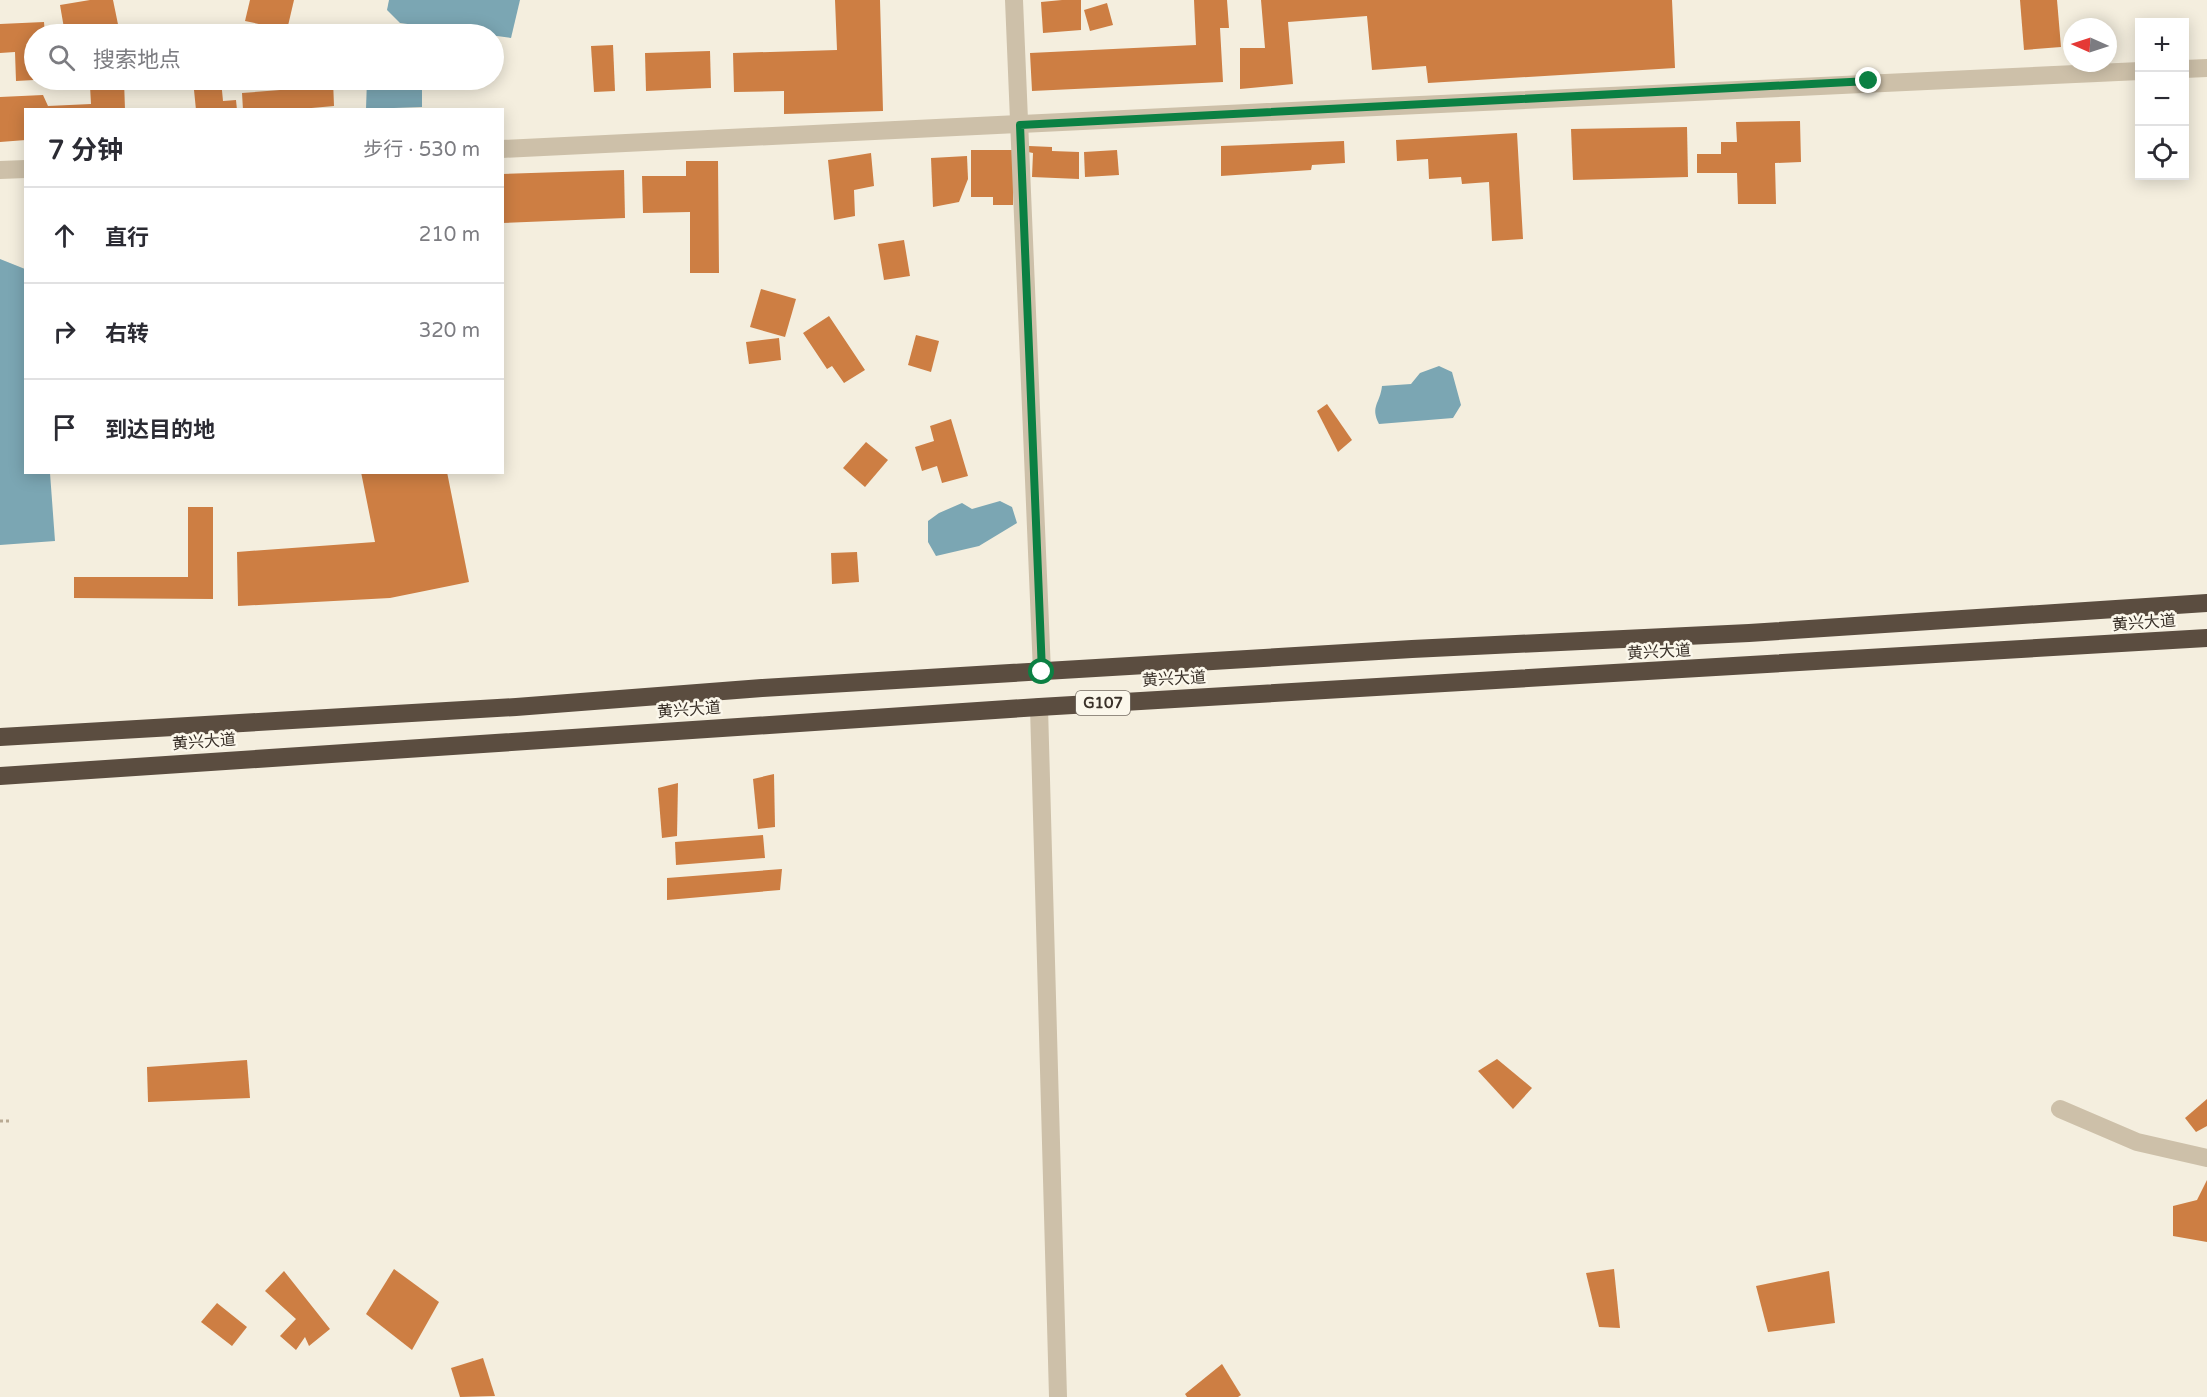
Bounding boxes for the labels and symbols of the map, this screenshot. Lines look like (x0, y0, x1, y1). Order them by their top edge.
north arrow (2063, 18, 2117, 72)
route end (1855, 67, 1881, 93)
street label: 黄兴大道 (2111, 611, 2177, 635)
street label: 黄兴大道 (1627, 640, 1691, 664)
route start (1028, 658, 1054, 684)
street label: 黄兴大道 (1142, 667, 1206, 691)
road number: G107 (1076, 691, 1130, 715)
street label: 黄兴大道 (656, 698, 722, 722)
street label: 黄兴大道 (171, 730, 237, 754)

